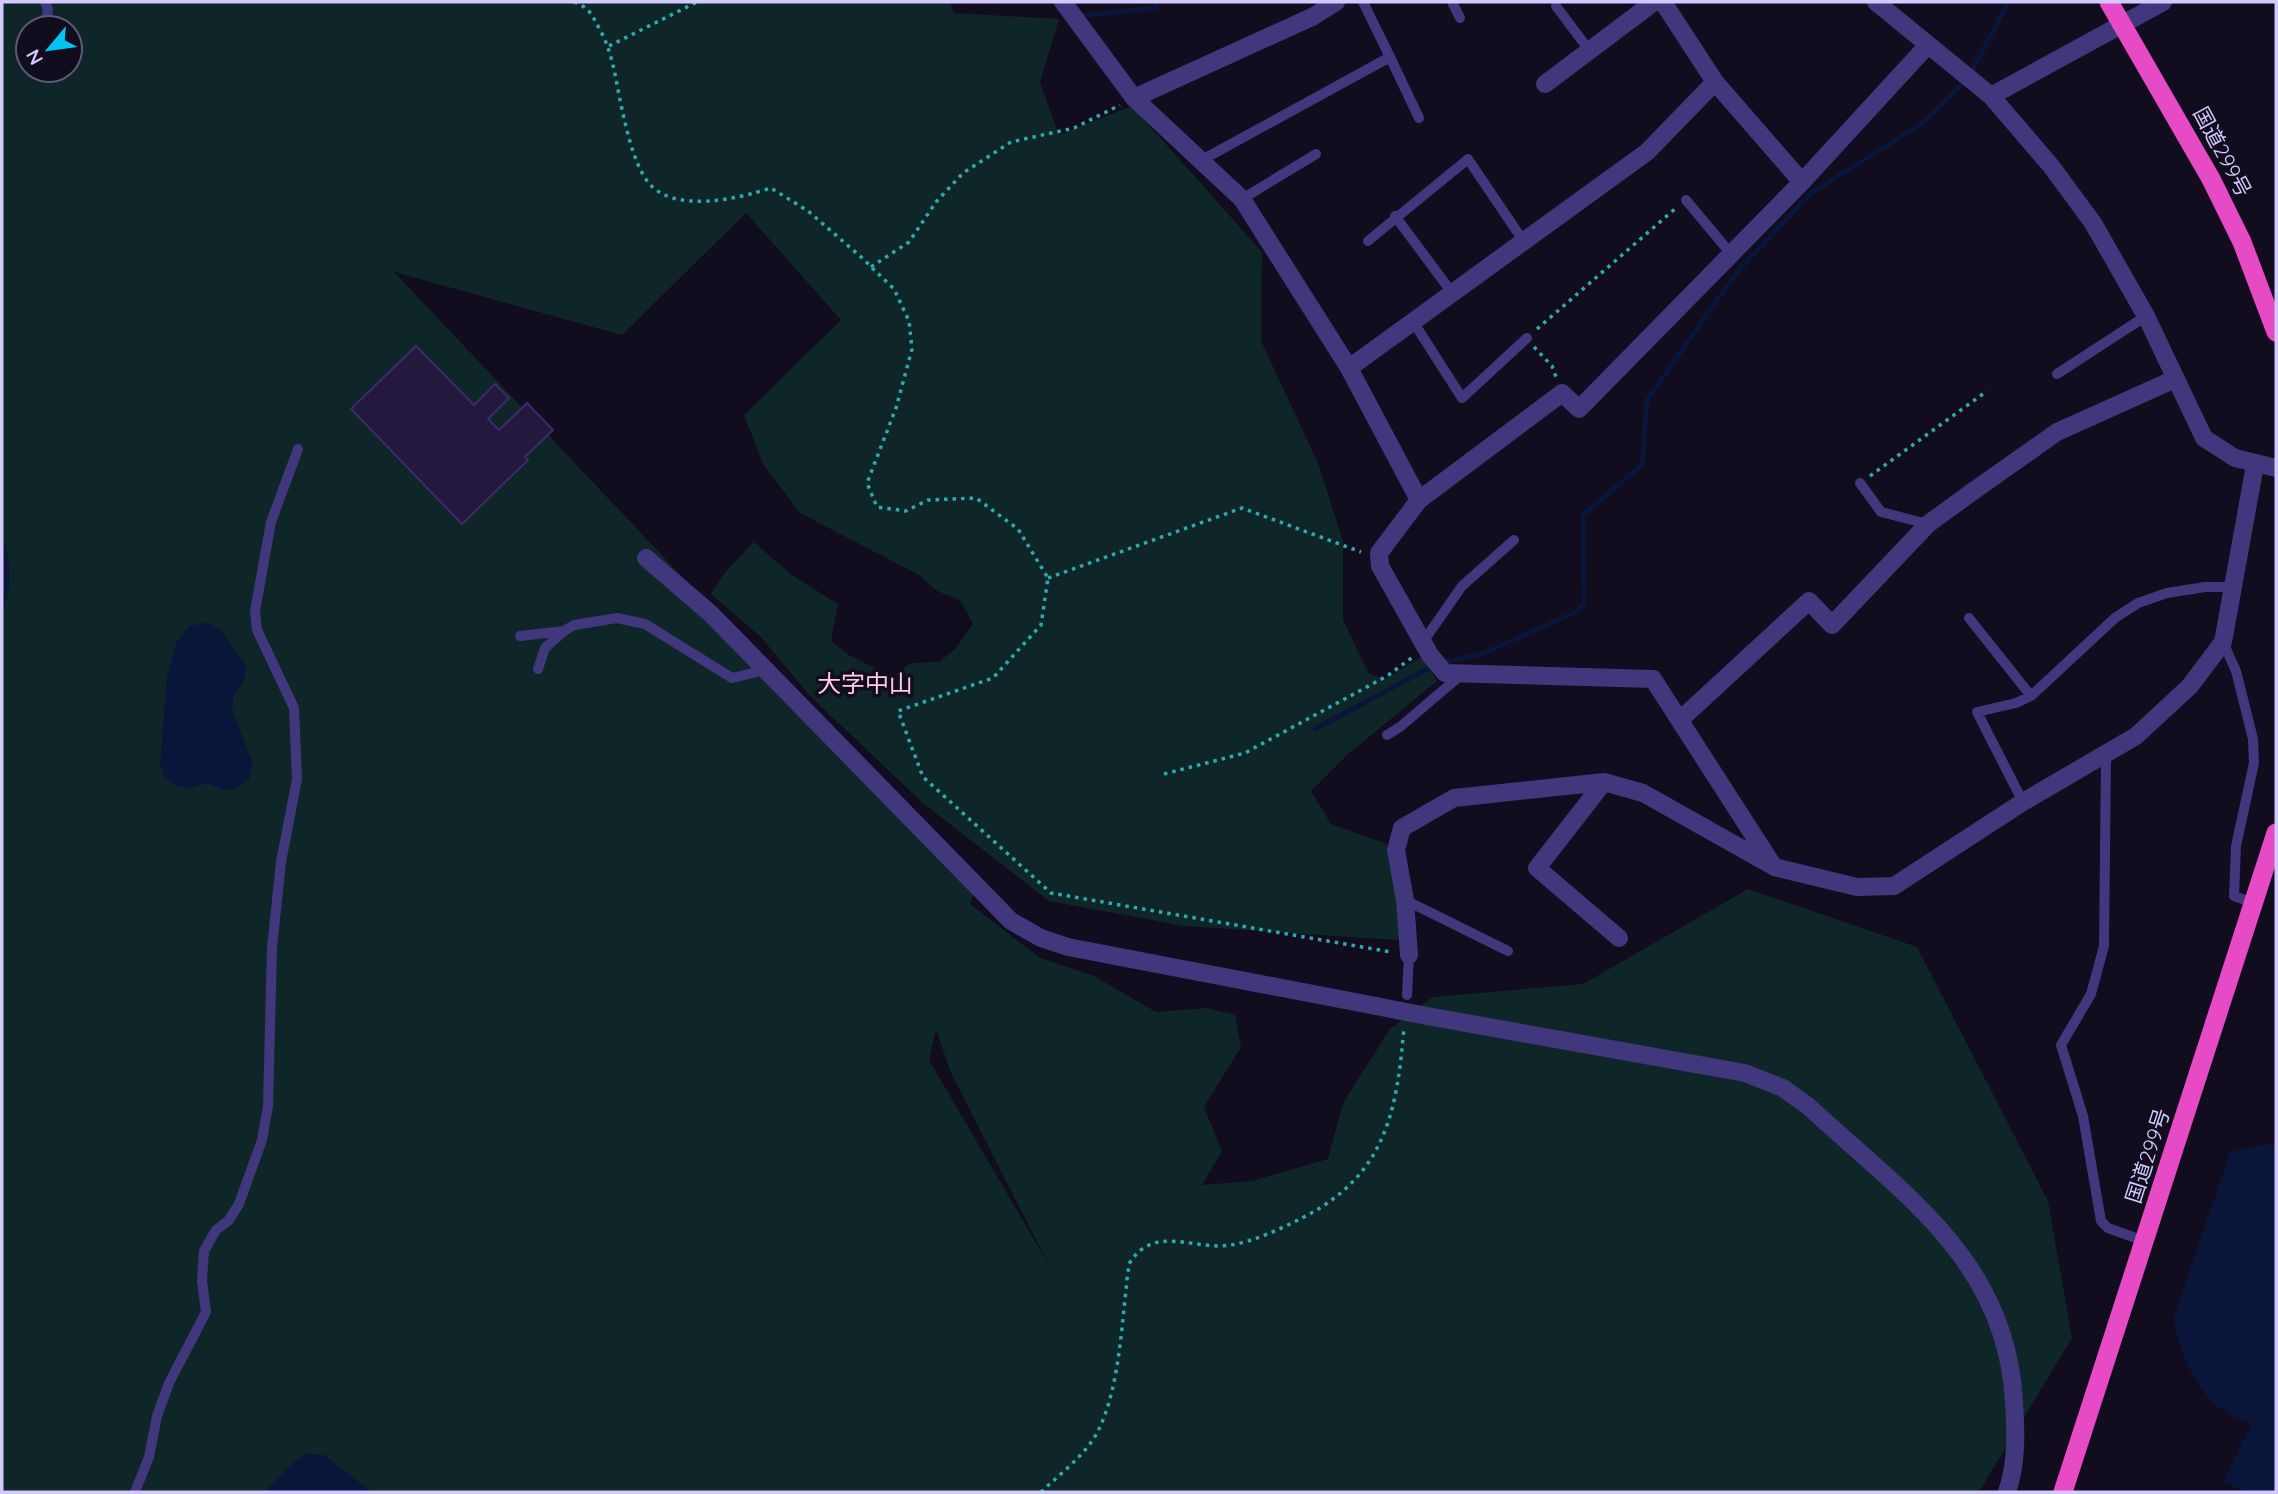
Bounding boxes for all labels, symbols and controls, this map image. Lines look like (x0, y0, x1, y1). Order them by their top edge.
north arrow (14, 14, 84, 84)
text: N (20, 45, 48, 69)
street label: 国道299号 (2188, 102, 2257, 201)
district label: 大字中山 (817, 668, 913, 698)
street label: 国道299号 (2120, 1105, 2175, 1206)

